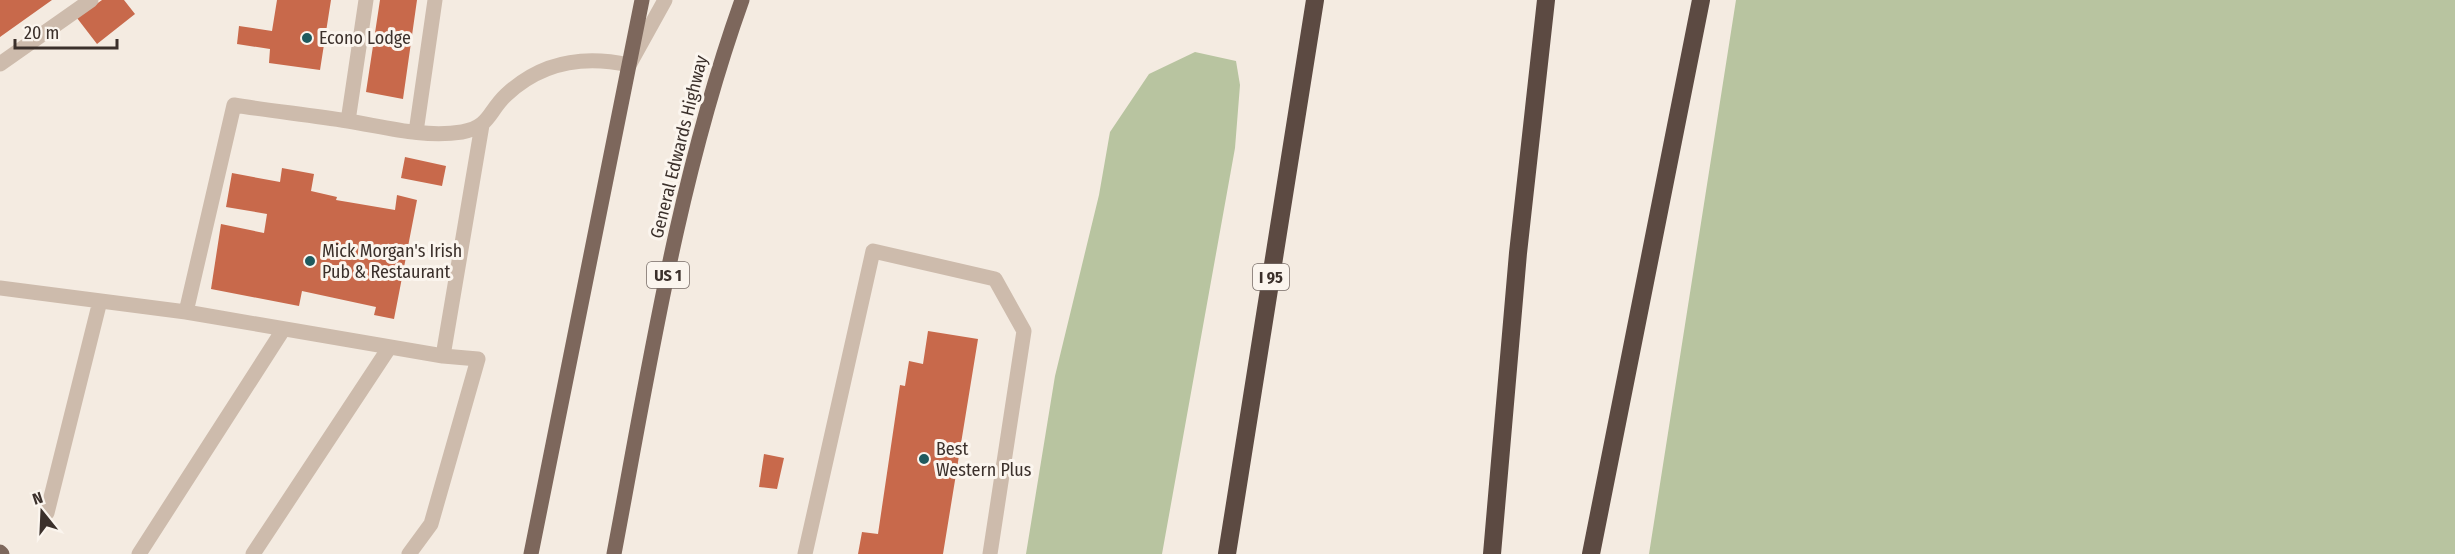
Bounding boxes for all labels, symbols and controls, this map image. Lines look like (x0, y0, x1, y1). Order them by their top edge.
scale bar (15, 12, 117, 50)
text: 20 m (24, 22, 59, 44)
place label: Econo Lodge (319, 27, 411, 49)
marker: Econo Lodge (300, 31, 314, 45)
street label: General Edwards Highway (646, 53, 712, 241)
place label: Mick Morgan's Irish Pub & Restaurant (322, 240, 462, 283)
marker: Mick Morgan's Irish Pub & Restaurant (303, 254, 317, 268)
road number: US 1 (647, 262, 689, 288)
road number: I 95 (1253, 264, 1289, 290)
place label: Best Western Plus (936, 438, 1032, 481)
marker: Best Western Plus (917, 452, 931, 466)
north arrow (12, 482, 72, 542)
text: N (30, 488, 45, 509)

